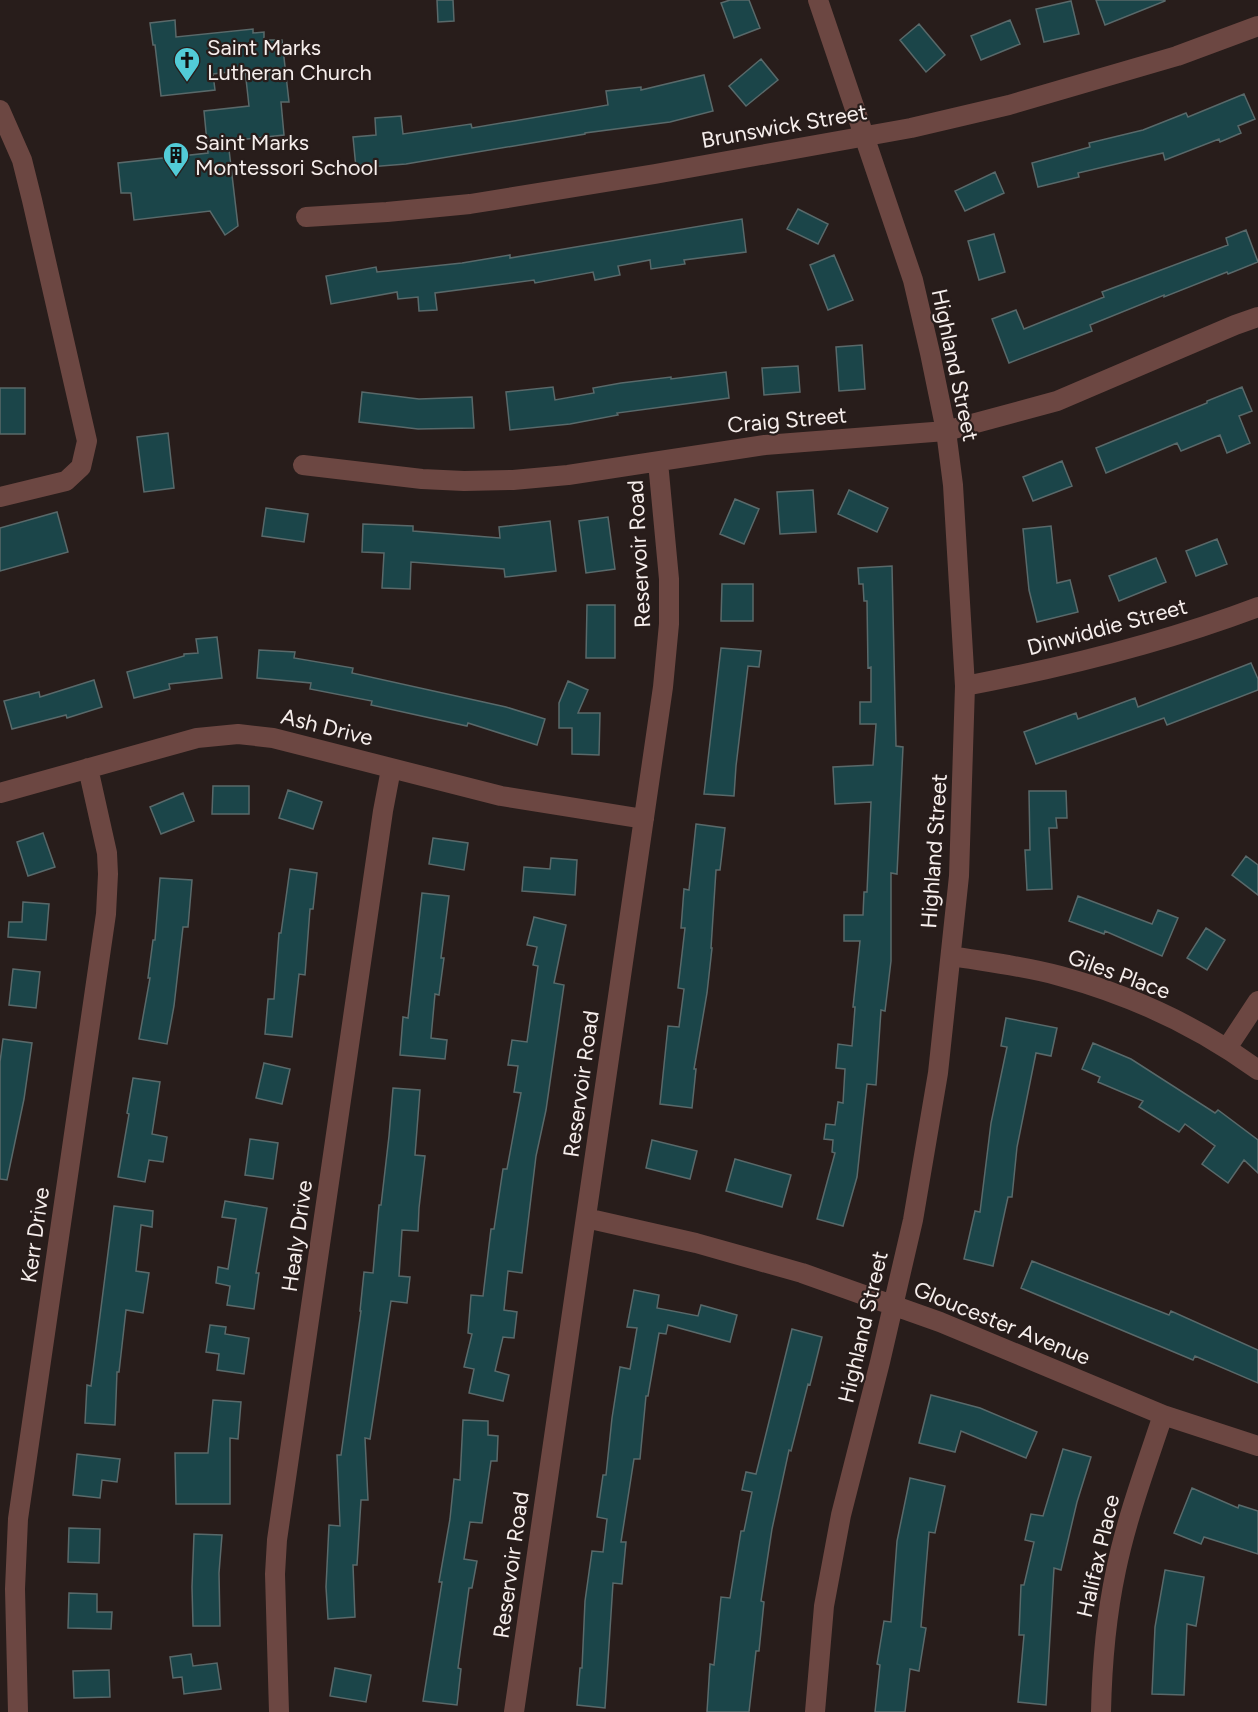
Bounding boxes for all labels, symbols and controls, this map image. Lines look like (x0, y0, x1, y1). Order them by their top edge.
place label: Saint Marks Lutheran Church (207, 34, 372, 86)
church icon: Saint Marks Lutheran Church (172, 45, 202, 83)
street label: Brunswick Street (699, 98, 869, 154)
place label: Saint Marks Montessori School (195, 129, 378, 181)
building icon: Saint Marks Montessori School (161, 140, 191, 178)
street label: Highland Street (926, 286, 984, 444)
street label: Craig Street (726, 401, 848, 439)
street label: Reservoir Road (622, 479, 656, 629)
street label: Dinwiddie Street (1024, 593, 1190, 661)
street label: Ash Drive (278, 703, 376, 751)
street label: Highland Street (915, 773, 953, 929)
street label: Giles Place (1064, 943, 1174, 1005)
street label: Reservoir Road (557, 1009, 605, 1159)
street label: Healy Drive (276, 1178, 318, 1294)
street label: Kerr Drive (15, 1185, 55, 1285)
street label: Highland Street (832, 1248, 894, 1406)
street label: Gloucester Avenue (910, 1275, 1094, 1371)
street label: Reservoir Road (487, 1490, 535, 1640)
street label: Halifax Place (1071, 1492, 1125, 1620)

